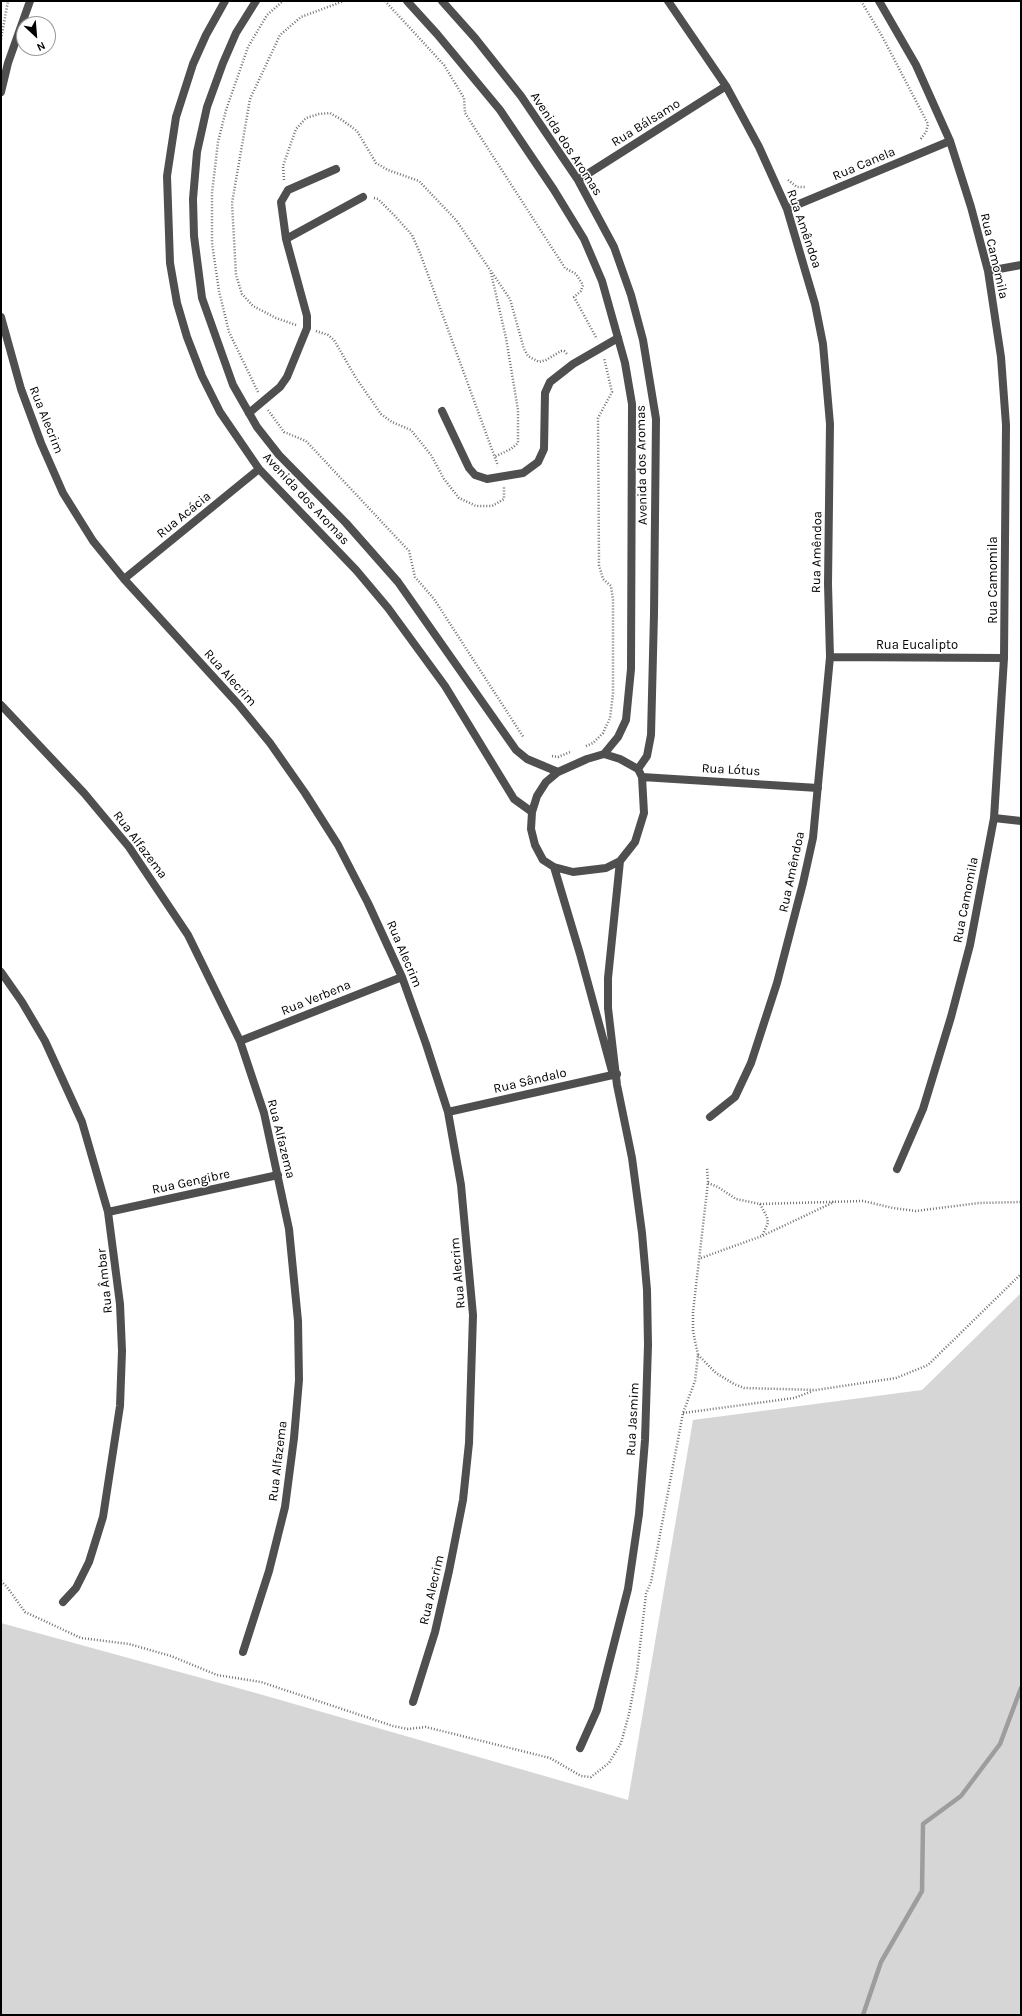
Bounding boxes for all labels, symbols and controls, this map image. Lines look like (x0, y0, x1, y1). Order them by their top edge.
north arrow (16, 16, 56, 56)
text: N (35, 39, 47, 54)
street label: Avenida dos Aromas (527, 89, 605, 199)
street label: Rua Bálsamo (609, 96, 683, 150)
street label: Rua Canela (830, 144, 898, 184)
street label: Rua Amêndoa (783, 188, 825, 270)
street label: Rua Camomila (977, 212, 1011, 300)
street label: Rua Alecrim (25, 384, 67, 456)
street label: Avenida dos Aromas (633, 405, 651, 525)
street label: Avenida dos Aromas (259, 450, 353, 548)
street label: Rua Acácia (154, 488, 214, 542)
street label: Rua Amêndoa (808, 511, 826, 593)
street label: Rua Camomila (985, 536, 1001, 624)
street label: Rua Eucalipto (876, 637, 958, 653)
street label: Rua Alecrim (200, 646, 260, 710)
street label: Rua Lótus (701, 761, 761, 779)
street label: Rua Alfazema (109, 808, 171, 882)
street label: Rua Amêndoa (776, 830, 808, 914)
street label: Rua Camomila (950, 856, 982, 944)
street label: Rua Alecrim (383, 918, 425, 990)
street label: Rua Verbena (279, 977, 353, 1019)
street label: Rua Sândalo (492, 1065, 568, 1097)
street label: Rua Alfazema (264, 1098, 298, 1180)
street label: Rua Gengibre (151, 1166, 231, 1198)
street label: Rua Alecrim (447, 1237, 469, 1309)
street label: Rua Âmbar (94, 1248, 116, 1314)
street label: Rua Jasmim (623, 1382, 643, 1456)
street label: Rua Alfazema (265, 1420, 291, 1502)
street label: Rua Alecrim (416, 1554, 448, 1626)

